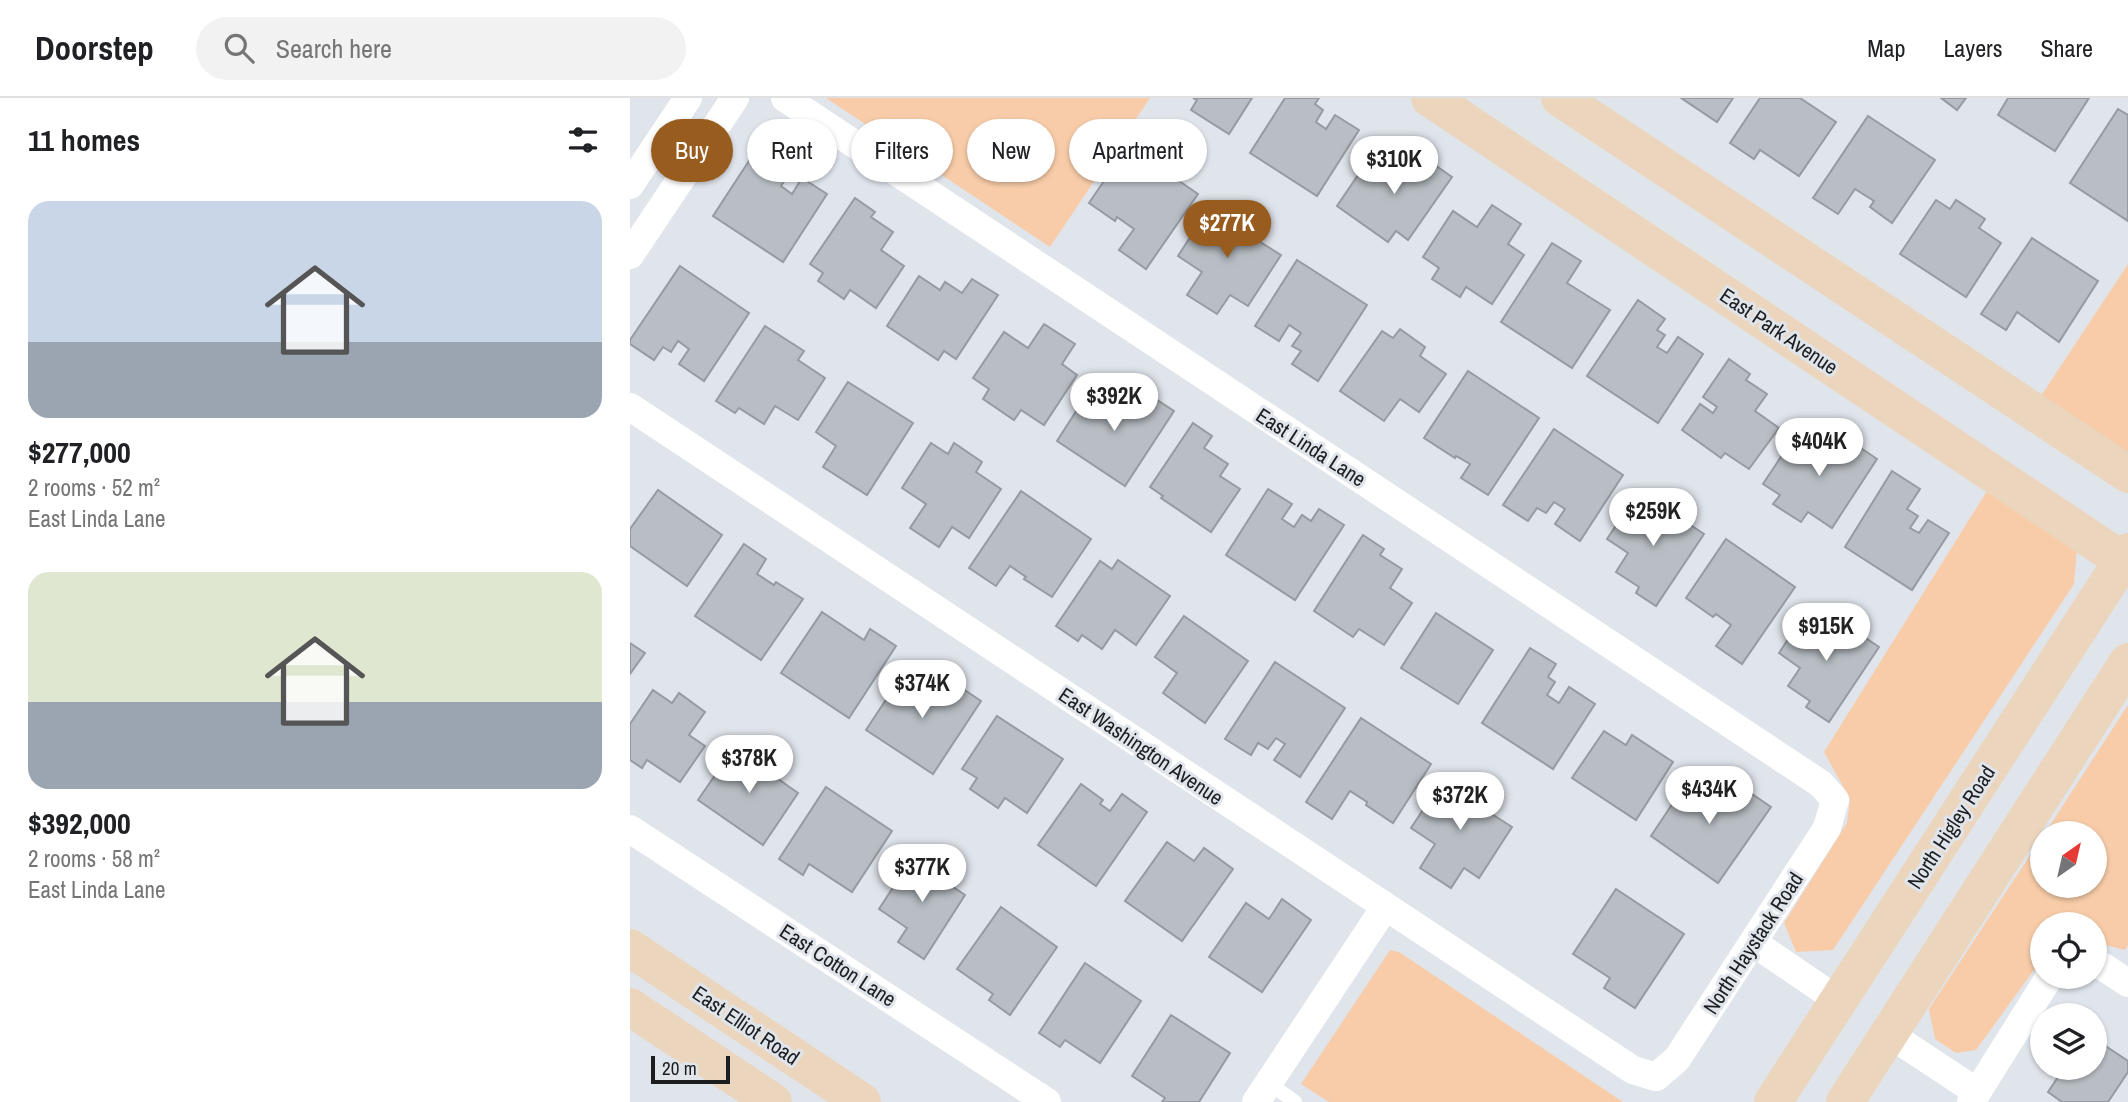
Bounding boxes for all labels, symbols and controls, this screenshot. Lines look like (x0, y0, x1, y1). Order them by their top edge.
search box (196, 17, 686, 80)
text: Doorstep (35, 26, 154, 70)
icon: search (220, 29, 258, 67)
text: Search here (276, 31, 392, 66)
text: Map (1867, 32, 1905, 64)
text: Layers (1943, 32, 2002, 64)
text: Share (2040, 32, 2093, 64)
chip: Buy (651, 119, 733, 182)
chip: Rent (747, 119, 837, 182)
chip: Filters (851, 119, 953, 182)
chip: New (967, 119, 1055, 182)
chip: Apartment (1069, 119, 1207, 182)
text: 11 homes (28, 120, 140, 160)
icon: filters (564, 121, 602, 159)
pin: $310K (1345, 136, 1443, 196)
text: $310K (1366, 143, 1422, 174)
pin: $277K (1178, 200, 1276, 260)
text: $277K (1199, 207, 1255, 238)
icon: home (252, 247, 378, 373)
street label: East Park Avenue (1714, 281, 1844, 381)
pin: $392K (1065, 374, 1163, 433)
text: $392K (1086, 380, 1142, 411)
street label: East Linda Lane (1251, 401, 1371, 493)
pin: $404K (1770, 418, 1868, 478)
text: $404K (1791, 425, 1847, 456)
text: $277,000 (28, 432, 131, 472)
text: 2 rooms · 52 m² (28, 472, 160, 503)
pin: $259K (1604, 489, 1702, 548)
text: $259K (1625, 495, 1681, 526)
text: East Linda Lane (28, 503, 165, 534)
pin: $915K (1777, 603, 1875, 663)
text: $915K (1798, 610, 1854, 641)
icon: home (252, 618, 378, 744)
pin: $374K (873, 660, 971, 720)
text: $374K (894, 667, 950, 698)
street label: East Washington Avenue (1053, 680, 1229, 812)
pin: $378K (700, 736, 798, 795)
text: $378K (721, 742, 777, 773)
street label: North Higley Road (1900, 760, 2002, 894)
pin: $434K (1660, 766, 1758, 826)
pin: $372K (1411, 772, 1509, 832)
text: $434K (1681, 773, 1737, 804)
text: $372K (1432, 779, 1488, 810)
text: $392,000 (28, 803, 131, 843)
north arrow (2030, 821, 2107, 898)
map controls (2030, 821, 2107, 1080)
text: 2 rooms · 58 m² (28, 843, 160, 874)
pin: $377K (873, 844, 971, 904)
text: $377K (894, 851, 950, 882)
street label: North Haystack Road (1696, 866, 1810, 1020)
text: East Linda Lane (28, 874, 165, 905)
button: locate (2030, 912, 2107, 989)
street label: East Cotton Lane (774, 917, 902, 1013)
street label: East Elliot Road (687, 978, 805, 1072)
button: layers (2030, 1003, 2107, 1080)
scale bar (651, 1053, 730, 1085)
text: 20 m (662, 1055, 697, 1081)

